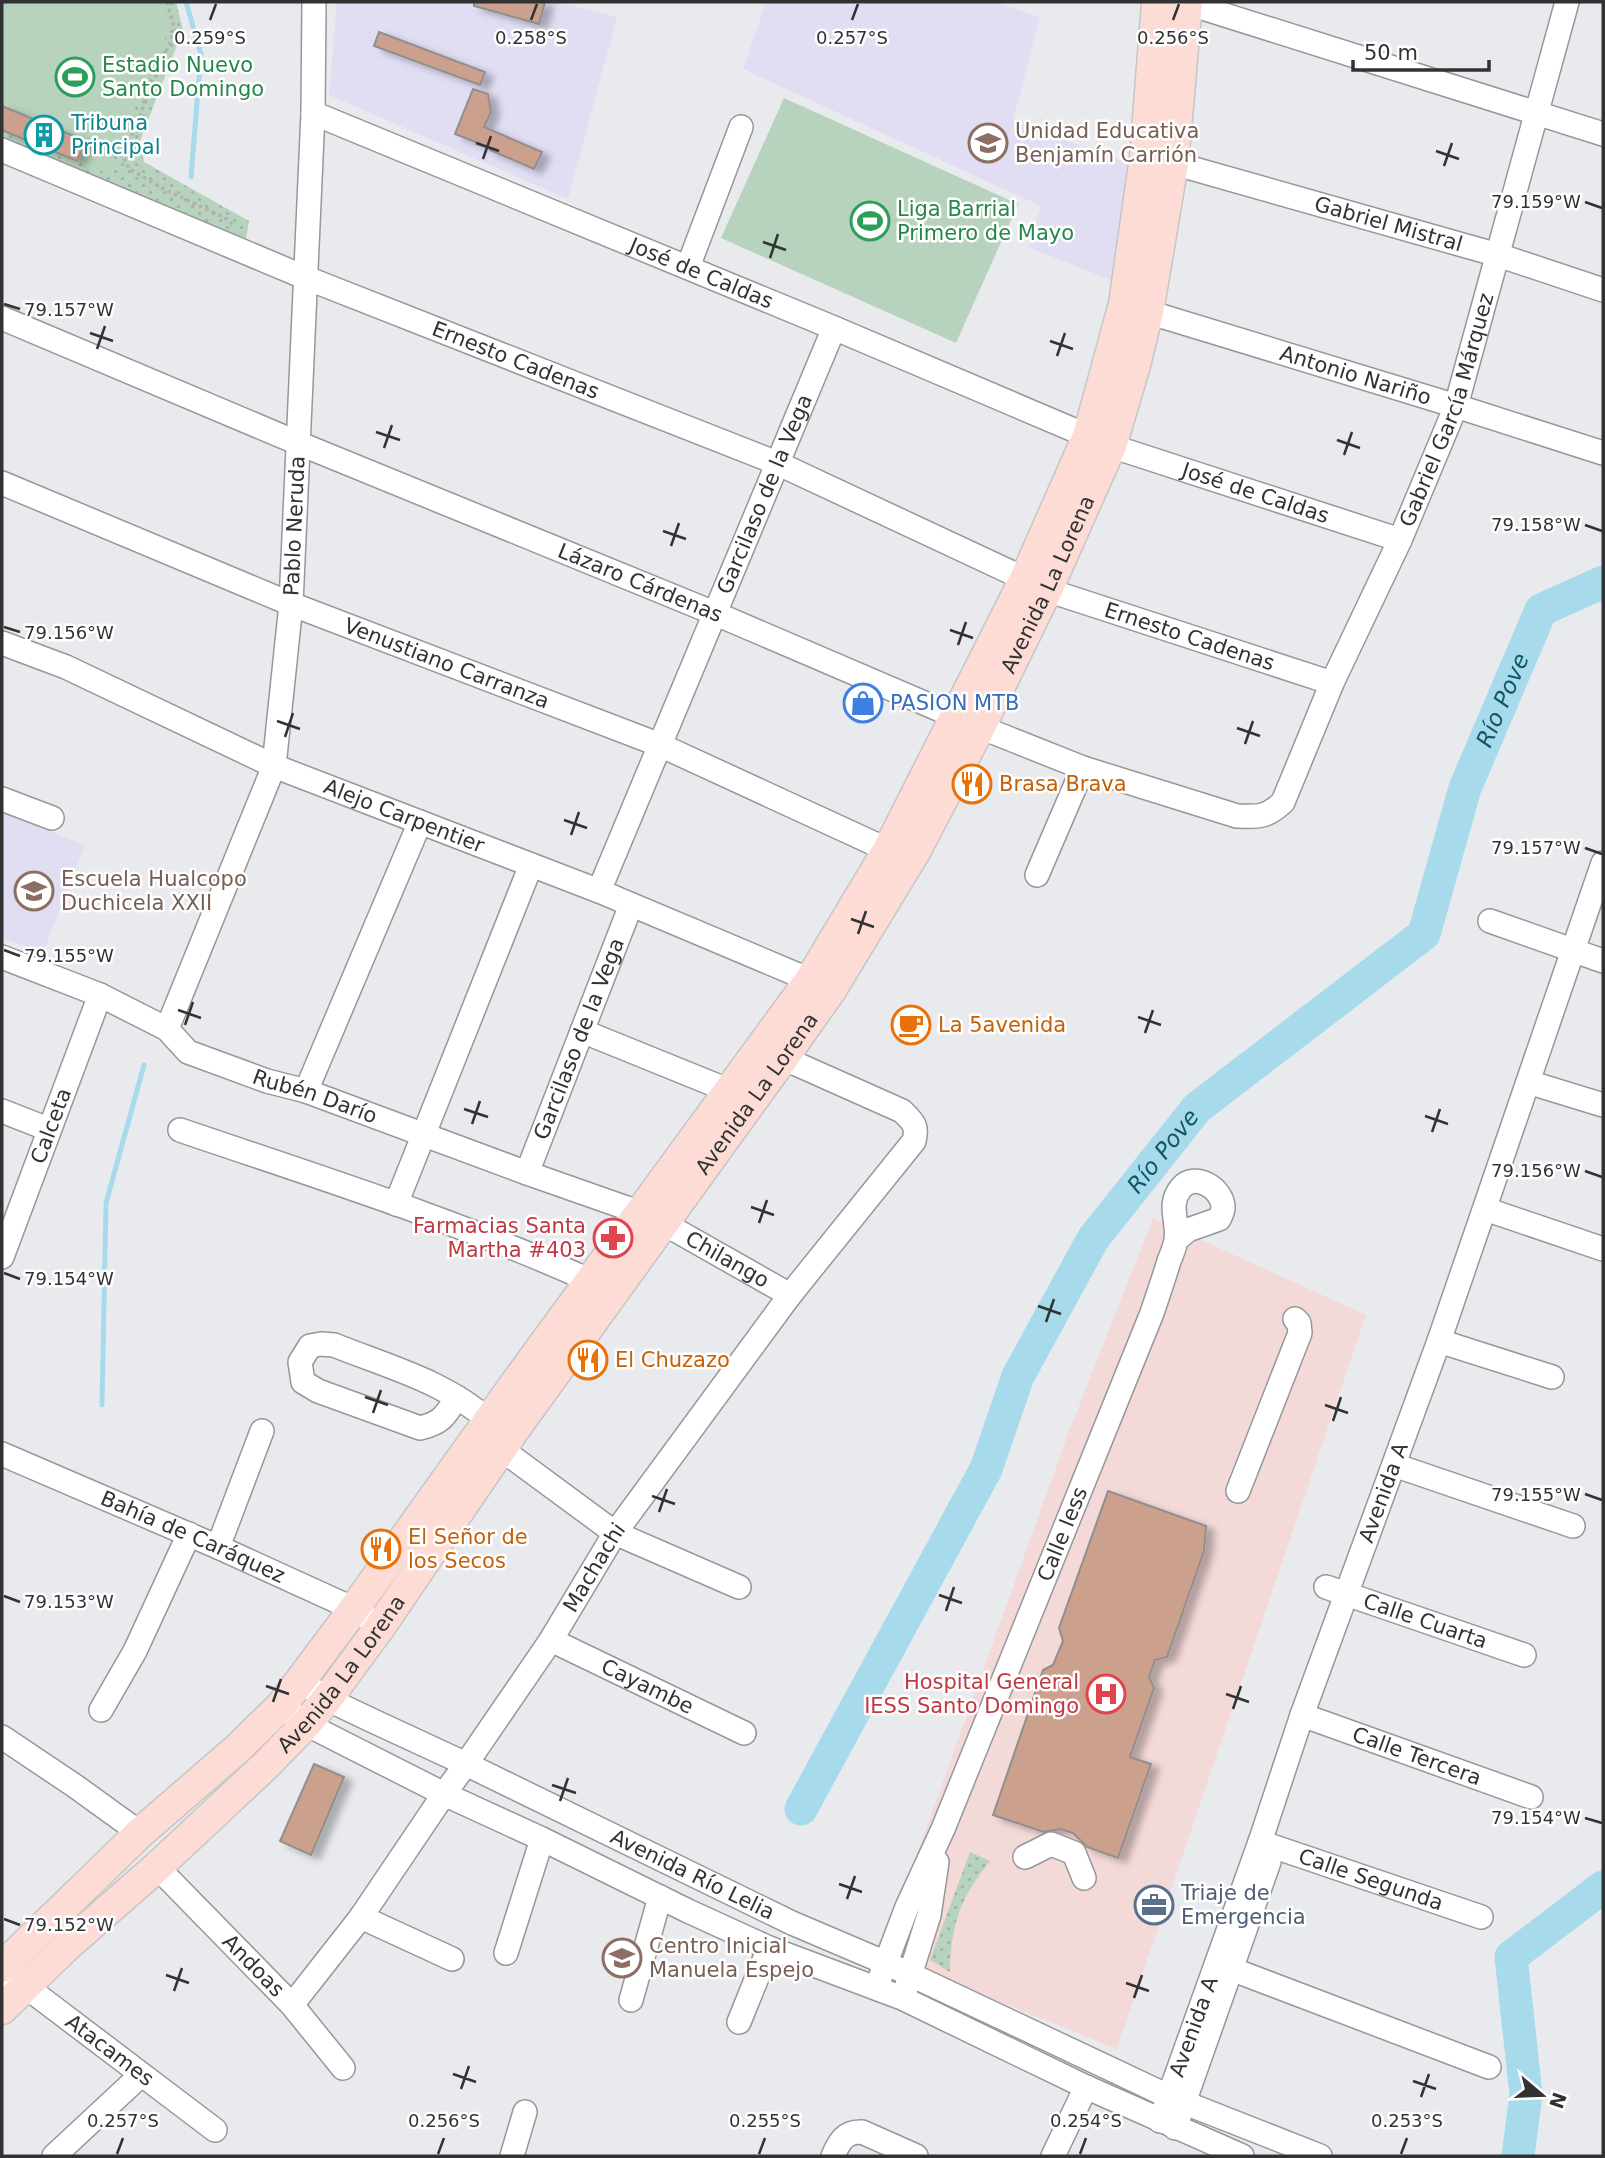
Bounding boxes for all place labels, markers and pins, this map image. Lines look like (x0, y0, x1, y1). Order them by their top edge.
place label: Estadio Nuevo Santo Domingo (102, 53, 264, 101)
sports icon: Estadio Nuevo Santo Domingo (54, 56, 96, 98)
place label: Tribuna Principal (70, 111, 161, 159)
building icon: Tribuna Principal (23, 114, 65, 156)
place label: Unidad Educativa Benjamín Carrión (1015, 119, 1199, 167)
school or university icon: Unidad Educativa Benjamín Carrión (967, 122, 1009, 164)
place label: Liga Barrial Primero de Mayo (897, 197, 1074, 245)
sports icon: Liga Barrial Primero de Mayo (849, 200, 891, 242)
shop icon: PASION MTB (842, 682, 884, 724)
place label: PASION MTB (890, 691, 1019, 715)
restaurant icon: Brasa Brava (951, 763, 993, 805)
place label: Brasa Brava (999, 772, 1127, 796)
place label: Escuela Hualcopo Duchicela XXII (61, 867, 247, 915)
school or university icon: Escuela Hualcopo Duchicela XXII (13, 870, 55, 912)
cafe icon: La 5avenida (890, 1004, 932, 1046)
place label: La 5avenida (938, 1013, 1066, 1037)
place label: Farmacias Santa Martha #403 (413, 1214, 586, 1262)
pharmacy icon: Farmacias Santa Martha #403 (592, 1217, 634, 1259)
restaurant icon: El Chuzazo (567, 1339, 609, 1381)
place label: El Chuzazo (615, 1348, 730, 1372)
place label: El Señor de los Secos (408, 1525, 528, 1573)
restaurant icon: El Señor de los Secos (360, 1528, 402, 1570)
place label: Hospital General IESS Santo Domingo (864, 1670, 1079, 1718)
hospital icon: Hospital General IESS Santo Domingo (1085, 1673, 1127, 1715)
place label: Triaje de Emergencia (1180, 1881, 1306, 1929)
office icon: Triaje de Emergencia (1133, 1884, 1175, 1926)
place label: Centro Inicial Manuela Espejo (649, 1934, 814, 1982)
school or university icon: Centro Inicial Manuela Espejo (601, 1937, 643, 1979)

